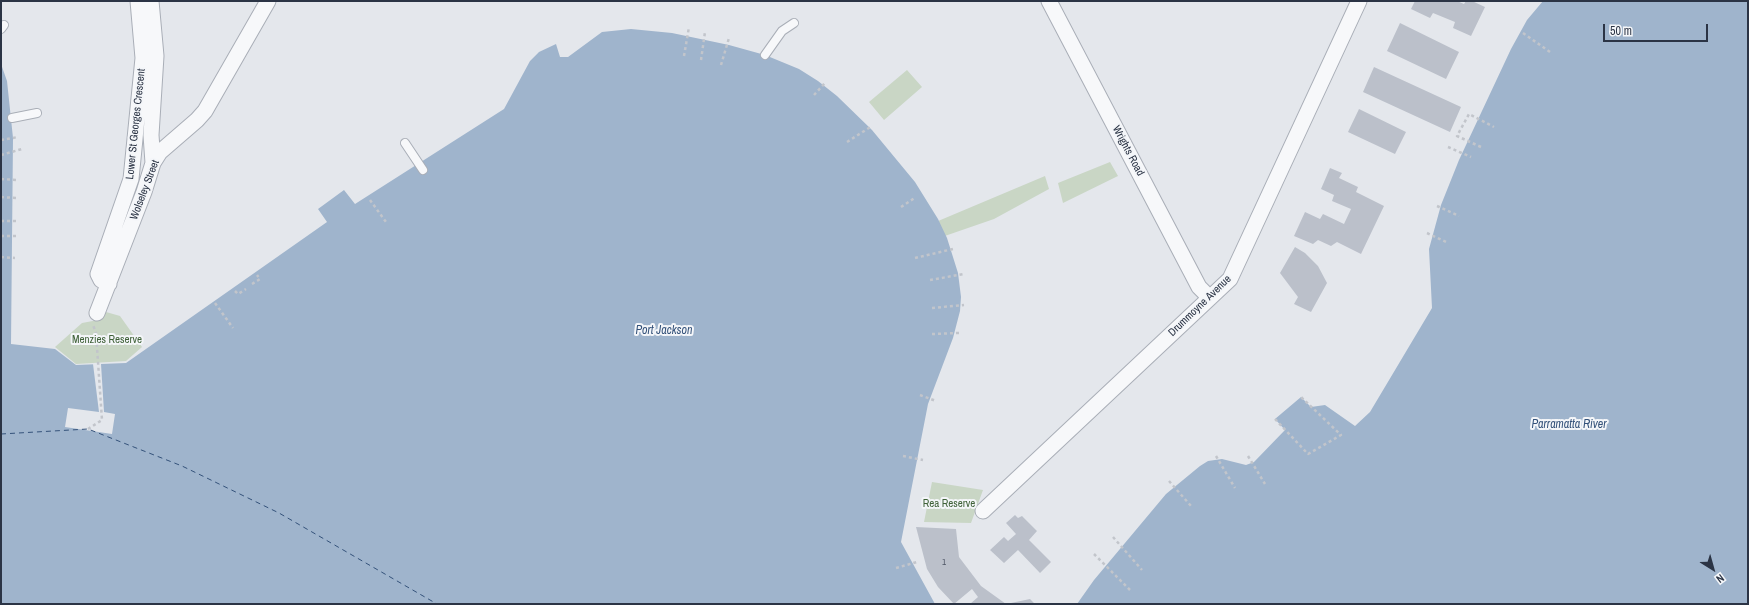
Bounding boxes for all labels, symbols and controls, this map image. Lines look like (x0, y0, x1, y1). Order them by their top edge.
scale bar (1605, 16, 1710, 42)
text: 50 m (1610, 23, 1632, 39)
street label: Lower St Georges Crescent (124, 68, 148, 180)
street label: Wrights Road (1109, 124, 1147, 178)
street label: Wolseley Street (128, 158, 162, 222)
street label: Drummoyne Avenue (1166, 273, 1234, 339)
water label: Port Jackson (636, 324, 692, 338)
park label: Menzies Reserve (72, 333, 142, 347)
water label: Parramatta River (1532, 418, 1606, 432)
park label: Rea Reserve (923, 497, 975, 511)
north arrow (1693, 549, 1733, 589)
house number: 1 (942, 558, 946, 568)
text: N (1713, 571, 1727, 586)

